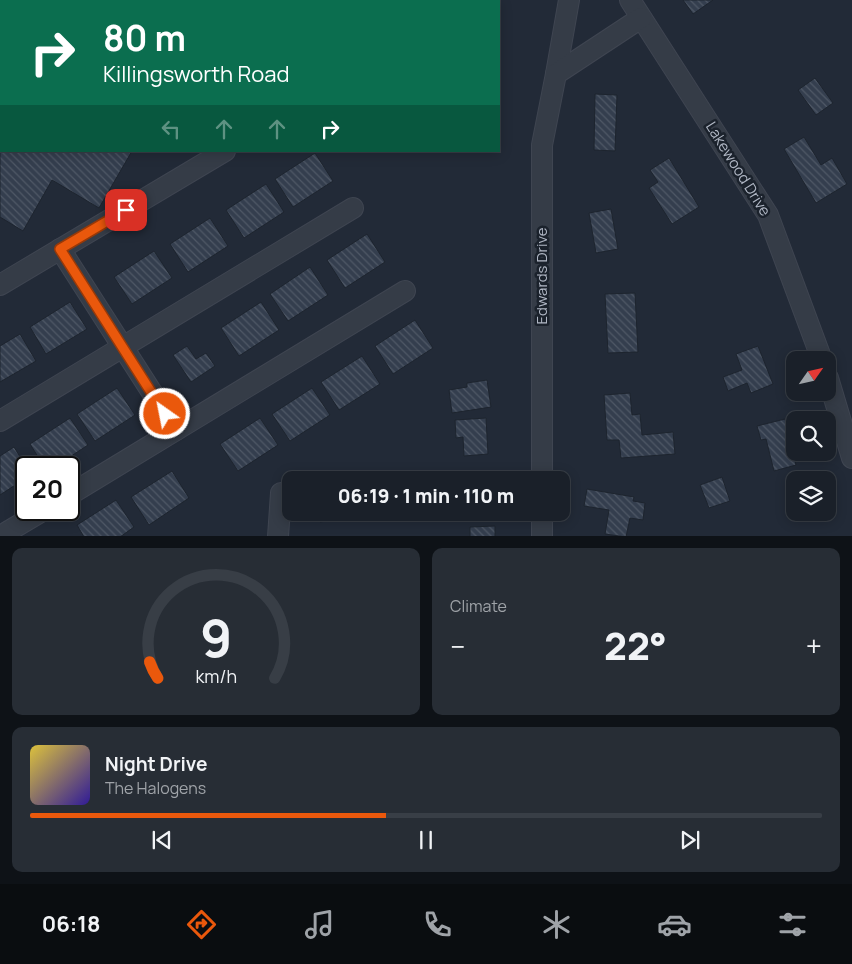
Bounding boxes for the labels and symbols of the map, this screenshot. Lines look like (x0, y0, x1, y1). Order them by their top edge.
street label: Lakewood Drive (701, 118, 776, 220)
pin (105, 189, 147, 231)
street label: Edwards Drive (531, 227, 552, 324)
north arrow (786, 351, 836, 401)
position arrow (138, 387, 190, 439)
speed limit sign: 20 (15, 456, 80, 521)

